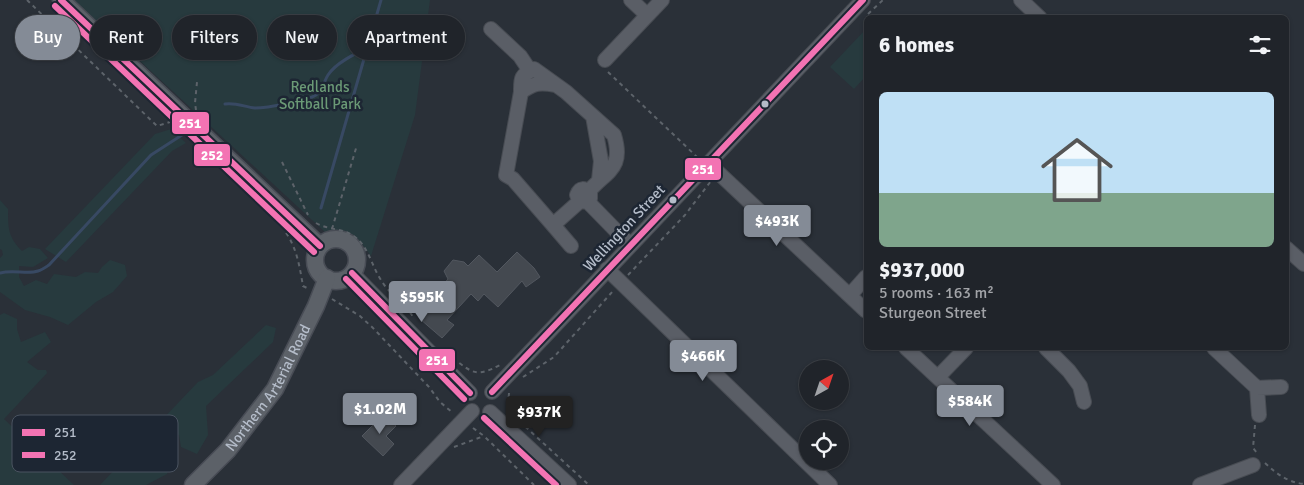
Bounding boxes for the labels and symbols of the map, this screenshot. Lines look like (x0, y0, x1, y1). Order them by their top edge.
park label: Redlands Softball Park (279, 78, 362, 113)
unlabelled marker (760, 99, 770, 109)
line badge: 251 (171, 111, 210, 135)
text: 251 (179, 115, 202, 132)
line badge: 252 (193, 143, 231, 167)
text: 252 (201, 147, 223, 164)
line badge: 251 (684, 157, 722, 181)
text: 251 (692, 161, 715, 178)
street label: Wellington Street (579, 181, 669, 275)
unlabelled marker (668, 195, 678, 205)
pin: $493K (742, 204, 812, 247)
pin: $595K (387, 280, 457, 323)
street label: Northern Arterial Road (222, 321, 314, 455)
pin: $466K (668, 340, 738, 382)
line badge: 251 (418, 348, 456, 372)
text: 251 (426, 352, 449, 369)
north arrow (799, 360, 849, 410)
pin: $584K (935, 384, 1005, 427)
pin: $1.02M (339, 392, 421, 435)
pin: $937K (504, 396, 574, 438)
legend (12, 415, 178, 472)
text: 251 (54, 424, 77, 441)
text: 252 (54, 447, 77, 464)

